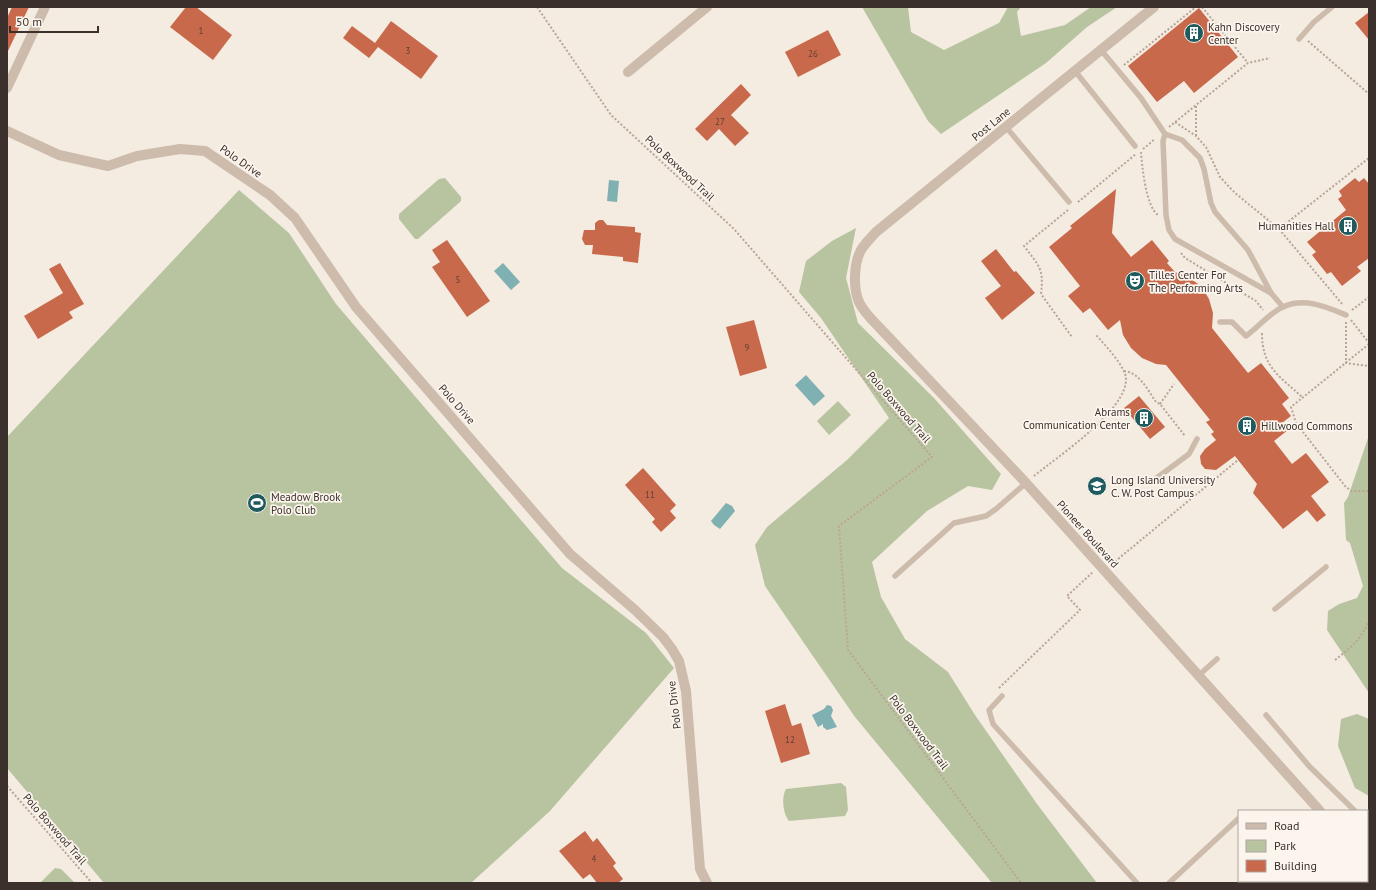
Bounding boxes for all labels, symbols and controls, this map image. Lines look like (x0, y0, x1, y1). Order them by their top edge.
scale bar (10, 8, 98, 34)
text: 50 m (16, 14, 42, 29)
place label: Kahn Discovery Center (1208, 20, 1281, 47)
building icon: Kahn Discovery Center (1183, 22, 1205, 44)
house number: 1 (199, 25, 204, 36)
house number: 3 (406, 45, 411, 56)
house number: 26 (808, 48, 818, 59)
street label: Post Lane (969, 104, 1013, 144)
house number: 27 (715, 116, 725, 127)
street label: Polo Boxwood Trail (642, 132, 718, 204)
street label: Polo Drive (217, 141, 265, 181)
building icon: Humanities Hall (1337, 215, 1359, 237)
place label: Humanities Hall (1258, 219, 1335, 233)
place label: Tilles Center For The Performing Arts (1149, 268, 1243, 295)
theatre icon: Tilles Center For The Performing Arts (1124, 270, 1146, 292)
house number: 5 (456, 274, 461, 285)
house number: 9 (745, 342, 750, 353)
street label: Polo Boxwood Trail (864, 368, 934, 446)
street label: Polo Drive (436, 381, 478, 427)
place label: Abrams Communication Center (1023, 405, 1130, 432)
building icon: Abrams Communication Center (1133, 407, 1155, 429)
building icon: Hillwood Commons (1236, 415, 1258, 437)
place label: Hillwood Commons (1261, 419, 1353, 433)
place label: Long Island University C. W. Post Campus (1111, 473, 1216, 500)
school or university icon: Long Island University C. W. Post Campus (1086, 475, 1108, 497)
house number: 11 (645, 489, 655, 500)
place label: Meadow Brook Polo Club (271, 490, 341, 517)
sports icon: Meadow Brook Polo Club (246, 492, 268, 514)
street label: Pioneer Boulevard (1054, 497, 1122, 571)
street label: Polo Drive (664, 680, 684, 730)
street label: Polo Boxwood Trail (886, 692, 952, 773)
house number: 12 (785, 734, 795, 745)
street label: Polo Boxwood Trail (20, 790, 90, 868)
legend (1238, 810, 1368, 882)
text: Road (1274, 818, 1299, 833)
text: Park (1274, 838, 1296, 853)
house number: 4 (592, 853, 597, 864)
text: Building (1274, 858, 1317, 873)

